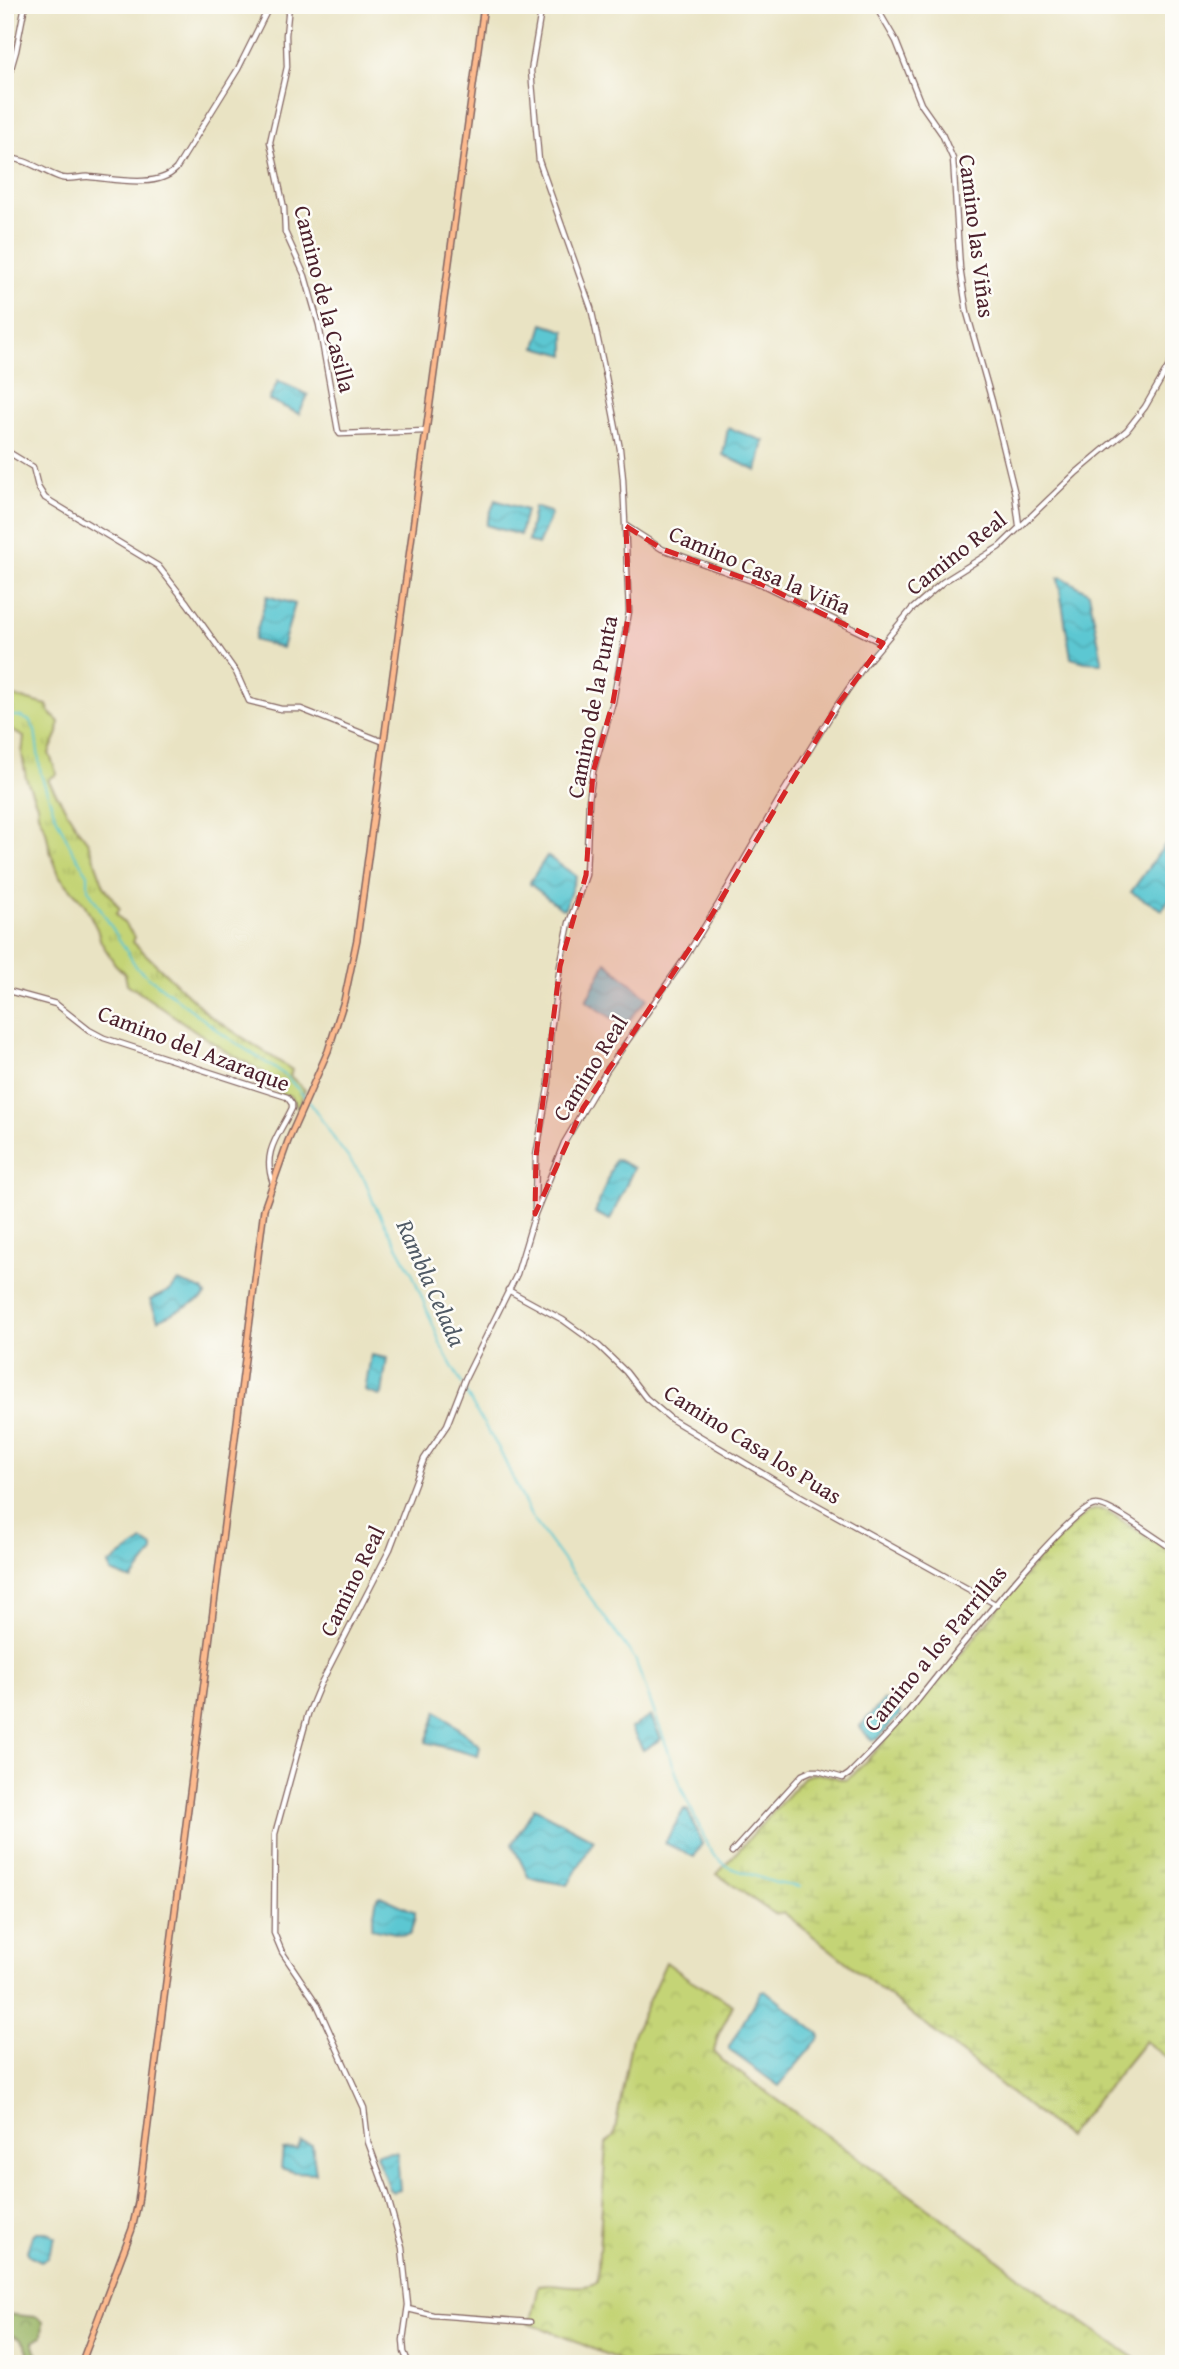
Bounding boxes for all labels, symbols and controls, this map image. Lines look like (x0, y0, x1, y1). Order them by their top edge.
street label: Camino las Viñas (951, 152, 1004, 319)
street label: Camino de la Casilla (286, 202, 365, 396)
street label: Camino Real (898, 503, 1013, 602)
street label: Camino Casa la Viña (664, 516, 856, 623)
street label: Camino de la Punta (558, 613, 625, 801)
street label: Camino del Azaraque (93, 996, 295, 1099)
street label: Camino Real (544, 1008, 635, 1127)
water label: Rambla Celada (387, 1213, 475, 1352)
street label: Camino Casa los Puas (658, 1376, 848, 1512)
street label: Camino Real (310, 1520, 393, 1642)
street label: Camino a los Parrillas (855, 1557, 1014, 1738)

